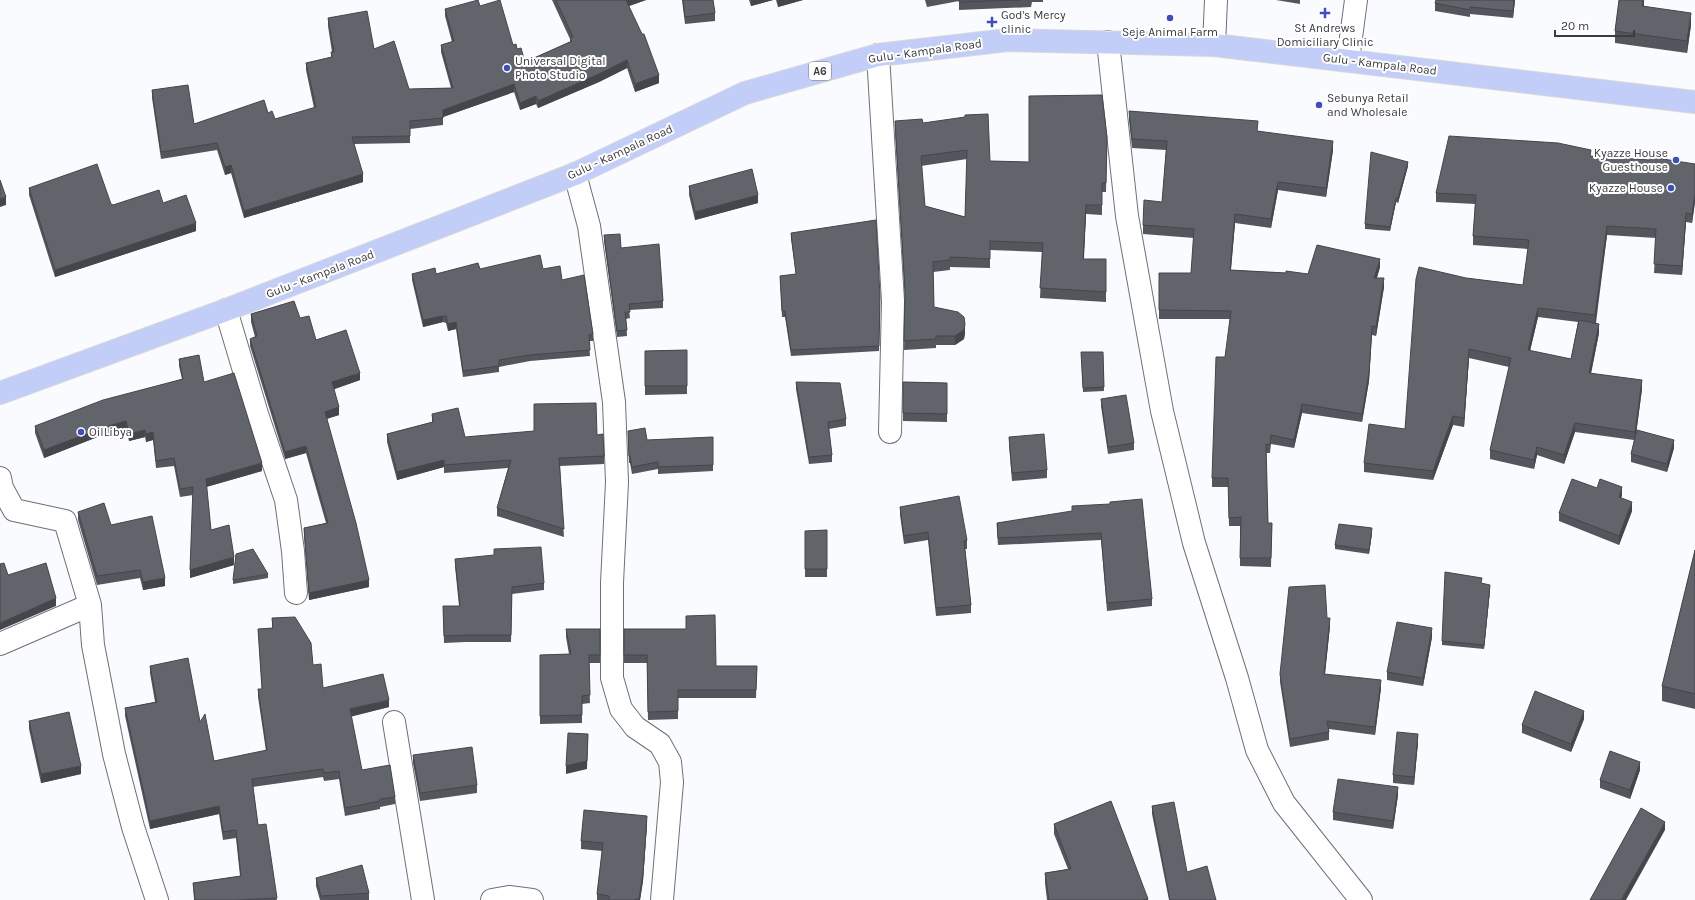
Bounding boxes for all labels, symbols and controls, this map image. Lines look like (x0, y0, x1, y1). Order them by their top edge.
marker: St Andrews Domiciliary Clinic (1319, 7, 1331, 19)
place label: God's Mercy clinic (1001, 8, 1066, 36)
scale bar (1555, 12, 1634, 38)
marker: Seje Animal Farm (1165, 13, 1175, 23)
marker: God's Mercy clinic (986, 16, 998, 28)
text: 20 m (1561, 19, 1589, 33)
place label: St Andrews Domiciliary Clinic (1277, 21, 1373, 49)
place label: Seje Animal Farm (1122, 25, 1218, 39)
street label: Gulu - Kampala Road (867, 36, 983, 66)
street label: Gulu - Kampala Road (1322, 50, 1438, 78)
place label: Universal Digital Photo Studio (515, 54, 606, 82)
road number: A6 (809, 62, 831, 80)
marker: Universal Digital Photo Studio (502, 63, 512, 73)
place label: Sebunya Retail and Wholesale (1327, 91, 1409, 119)
marker: Sebunya Retail and Wholesale (1314, 100, 1324, 110)
street label: Gulu - Kampala Road (565, 121, 675, 183)
place label: Kyazze House Guesthouse (1594, 146, 1668, 174)
marker: Kyazze House Guesthouse (1671, 155, 1681, 165)
place label: Kyazze House (1589, 181, 1663, 195)
marker: Kyazze House (1666, 183, 1676, 193)
street label: Gulu - Kampala Road (264, 247, 376, 301)
place label: OilLibya (89, 425, 132, 439)
marker: OilLibya (76, 427, 86, 437)

